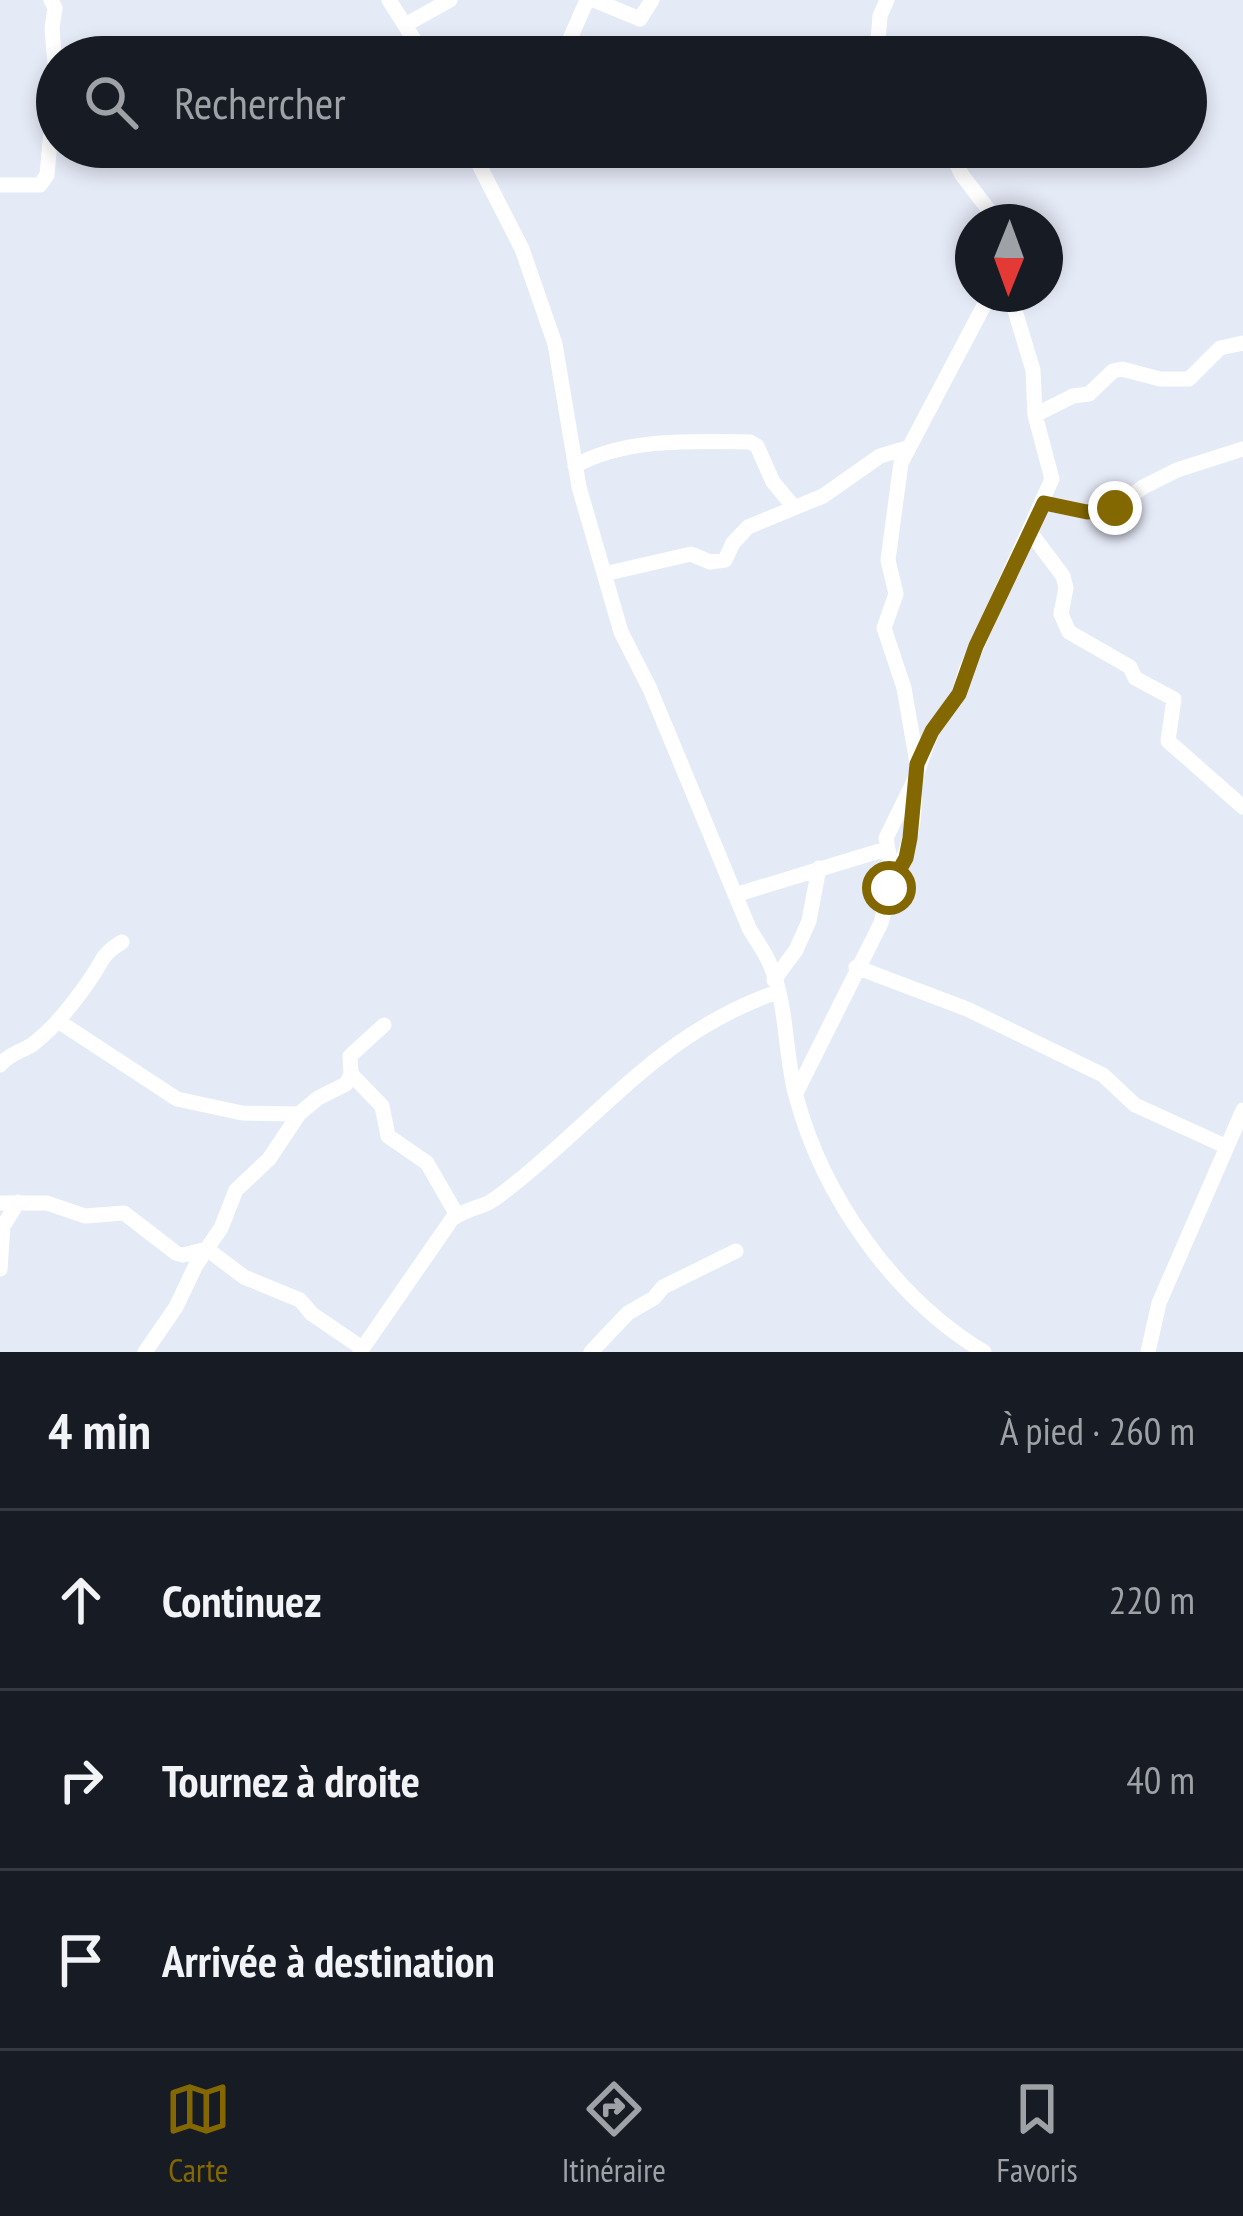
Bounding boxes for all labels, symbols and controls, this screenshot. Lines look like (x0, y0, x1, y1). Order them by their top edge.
search box (36, 36, 1207, 168)
icon: search (78, 69, 144, 135)
text: Rechercher (174, 73, 346, 131)
north arrow (955, 204, 1063, 312)
route end (1088, 481, 1142, 535)
route start (862, 861, 916, 915)
text: 4 min (48, 1397, 151, 1463)
text: À pied · 260 m (1000, 1405, 1195, 1456)
icon: ahead (48, 1567, 114, 1633)
text: Continuez (162, 1571, 321, 1629)
text: 220 m (1109, 1574, 1195, 1625)
icon: right (48, 1747, 114, 1813)
text: Tournez à droite (162, 1751, 420, 1809)
text: 40 m (1126, 1754, 1195, 1805)
icon: arrive (48, 1927, 114, 1993)
text: Arrivée à destination (162, 1931, 495, 1989)
tab: Carte (165, 2076, 231, 2191)
tab: Itinéraire (562, 2076, 666, 2191)
tab: Favoris (996, 2076, 1078, 2191)

